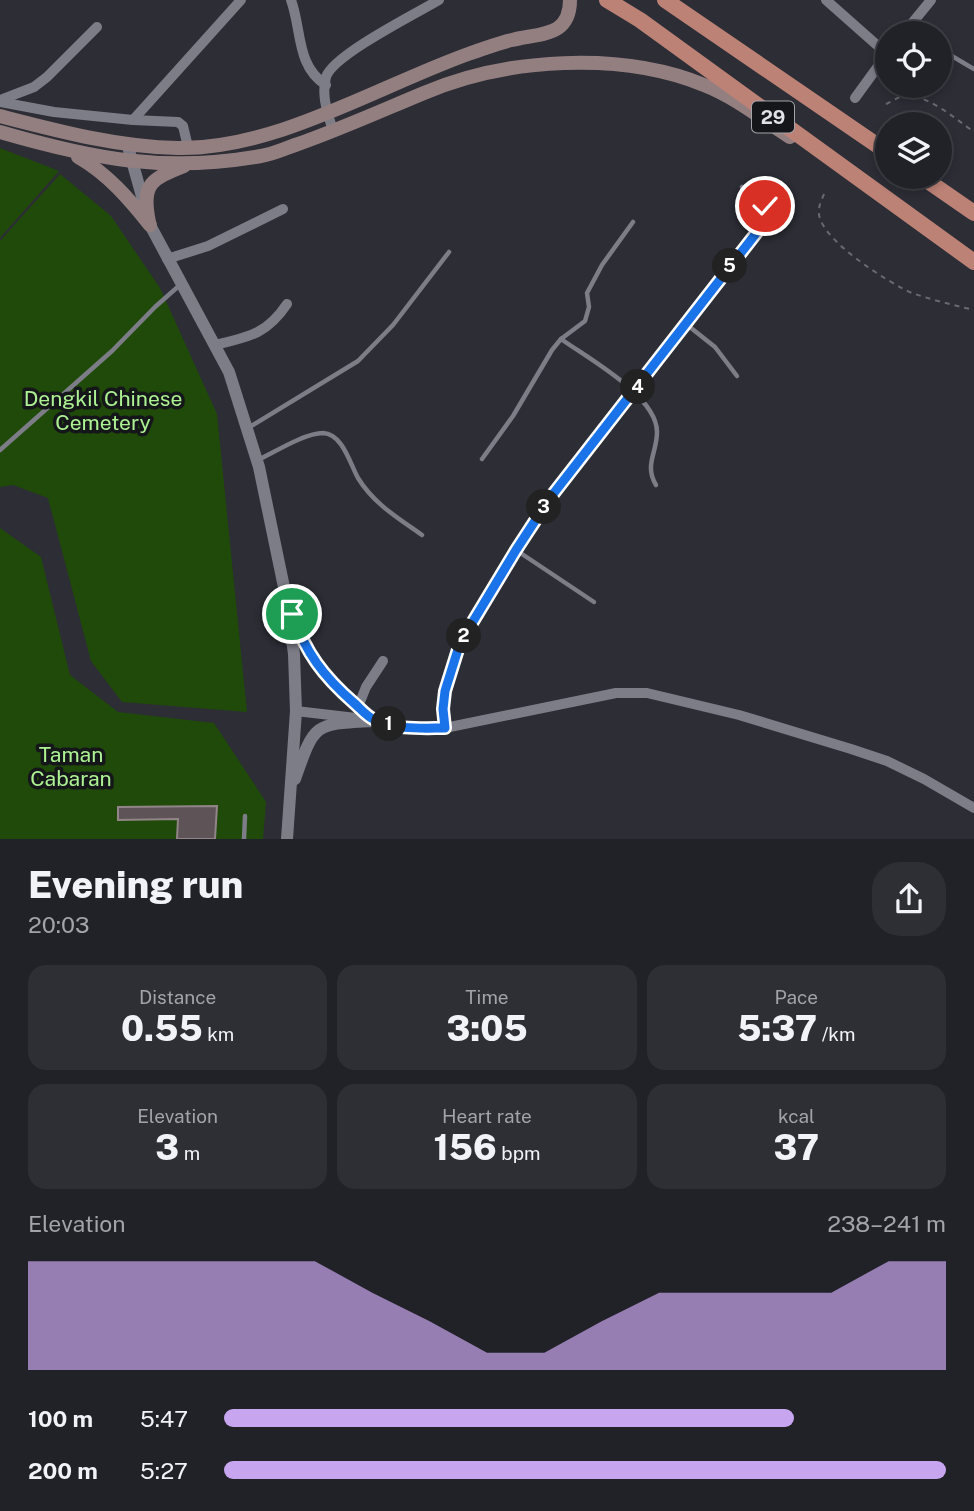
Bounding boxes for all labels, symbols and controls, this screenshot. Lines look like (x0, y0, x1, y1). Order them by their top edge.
map controls (875, 21, 952, 189)
button: locate (875, 21, 952, 98)
road number: 29 (752, 102, 794, 132)
button: layers (875, 112, 952, 189)
pin (735, 176, 795, 236)
icon: check (746, 187, 784, 225)
pin: 5 (712, 248, 748, 284)
text: 5 (723, 254, 736, 276)
pin: 4 (620, 370, 656, 404)
text: 4 (631, 375, 644, 397)
park label: Dengkil Chinese Cemetery (24, 386, 182, 435)
pin: 3 (526, 490, 562, 524)
text: 3 (537, 495, 550, 517)
pin (262, 584, 322, 644)
icon: arrive (273, 595, 311, 633)
pin: 2 (447, 618, 482, 654)
text: 2 (457, 624, 470, 646)
pin: 1 (372, 706, 406, 742)
text: 1 (384, 712, 393, 734)
park label: Taman Cabaran (30, 742, 112, 791)
text: Evening run (28, 862, 243, 907)
button: share (872, 862, 946, 936)
text: 20:03 (28, 911, 89, 938)
text: Distance (139, 986, 216, 1008)
text: Time (465, 986, 509, 1008)
text: Pace (775, 986, 818, 1008)
text: 0.55 (121, 1008, 203, 1049)
text: 3:05 (446, 1008, 528, 1049)
text: 5:37 (737, 1008, 817, 1049)
text: km (203, 1023, 234, 1045)
text: /km (817, 1023, 855, 1045)
text: Elevation (137, 1105, 218, 1127)
text: Heart rate (442, 1105, 532, 1127)
text: kcal (778, 1105, 815, 1127)
text: 3 (155, 1127, 179, 1168)
text: 156 (434, 1127, 497, 1168)
text: 37 (774, 1127, 819, 1168)
text: m (179, 1142, 200, 1164)
text: bpm (497, 1142, 540, 1164)
text: Elevation (28, 1210, 126, 1237)
text: 238–241 m (827, 1210, 946, 1237)
text: 100 m (28, 1405, 93, 1432)
text: 5:47 (140, 1405, 188, 1432)
text: 200 m (28, 1457, 98, 1484)
text: 5:27 (140, 1457, 188, 1484)

